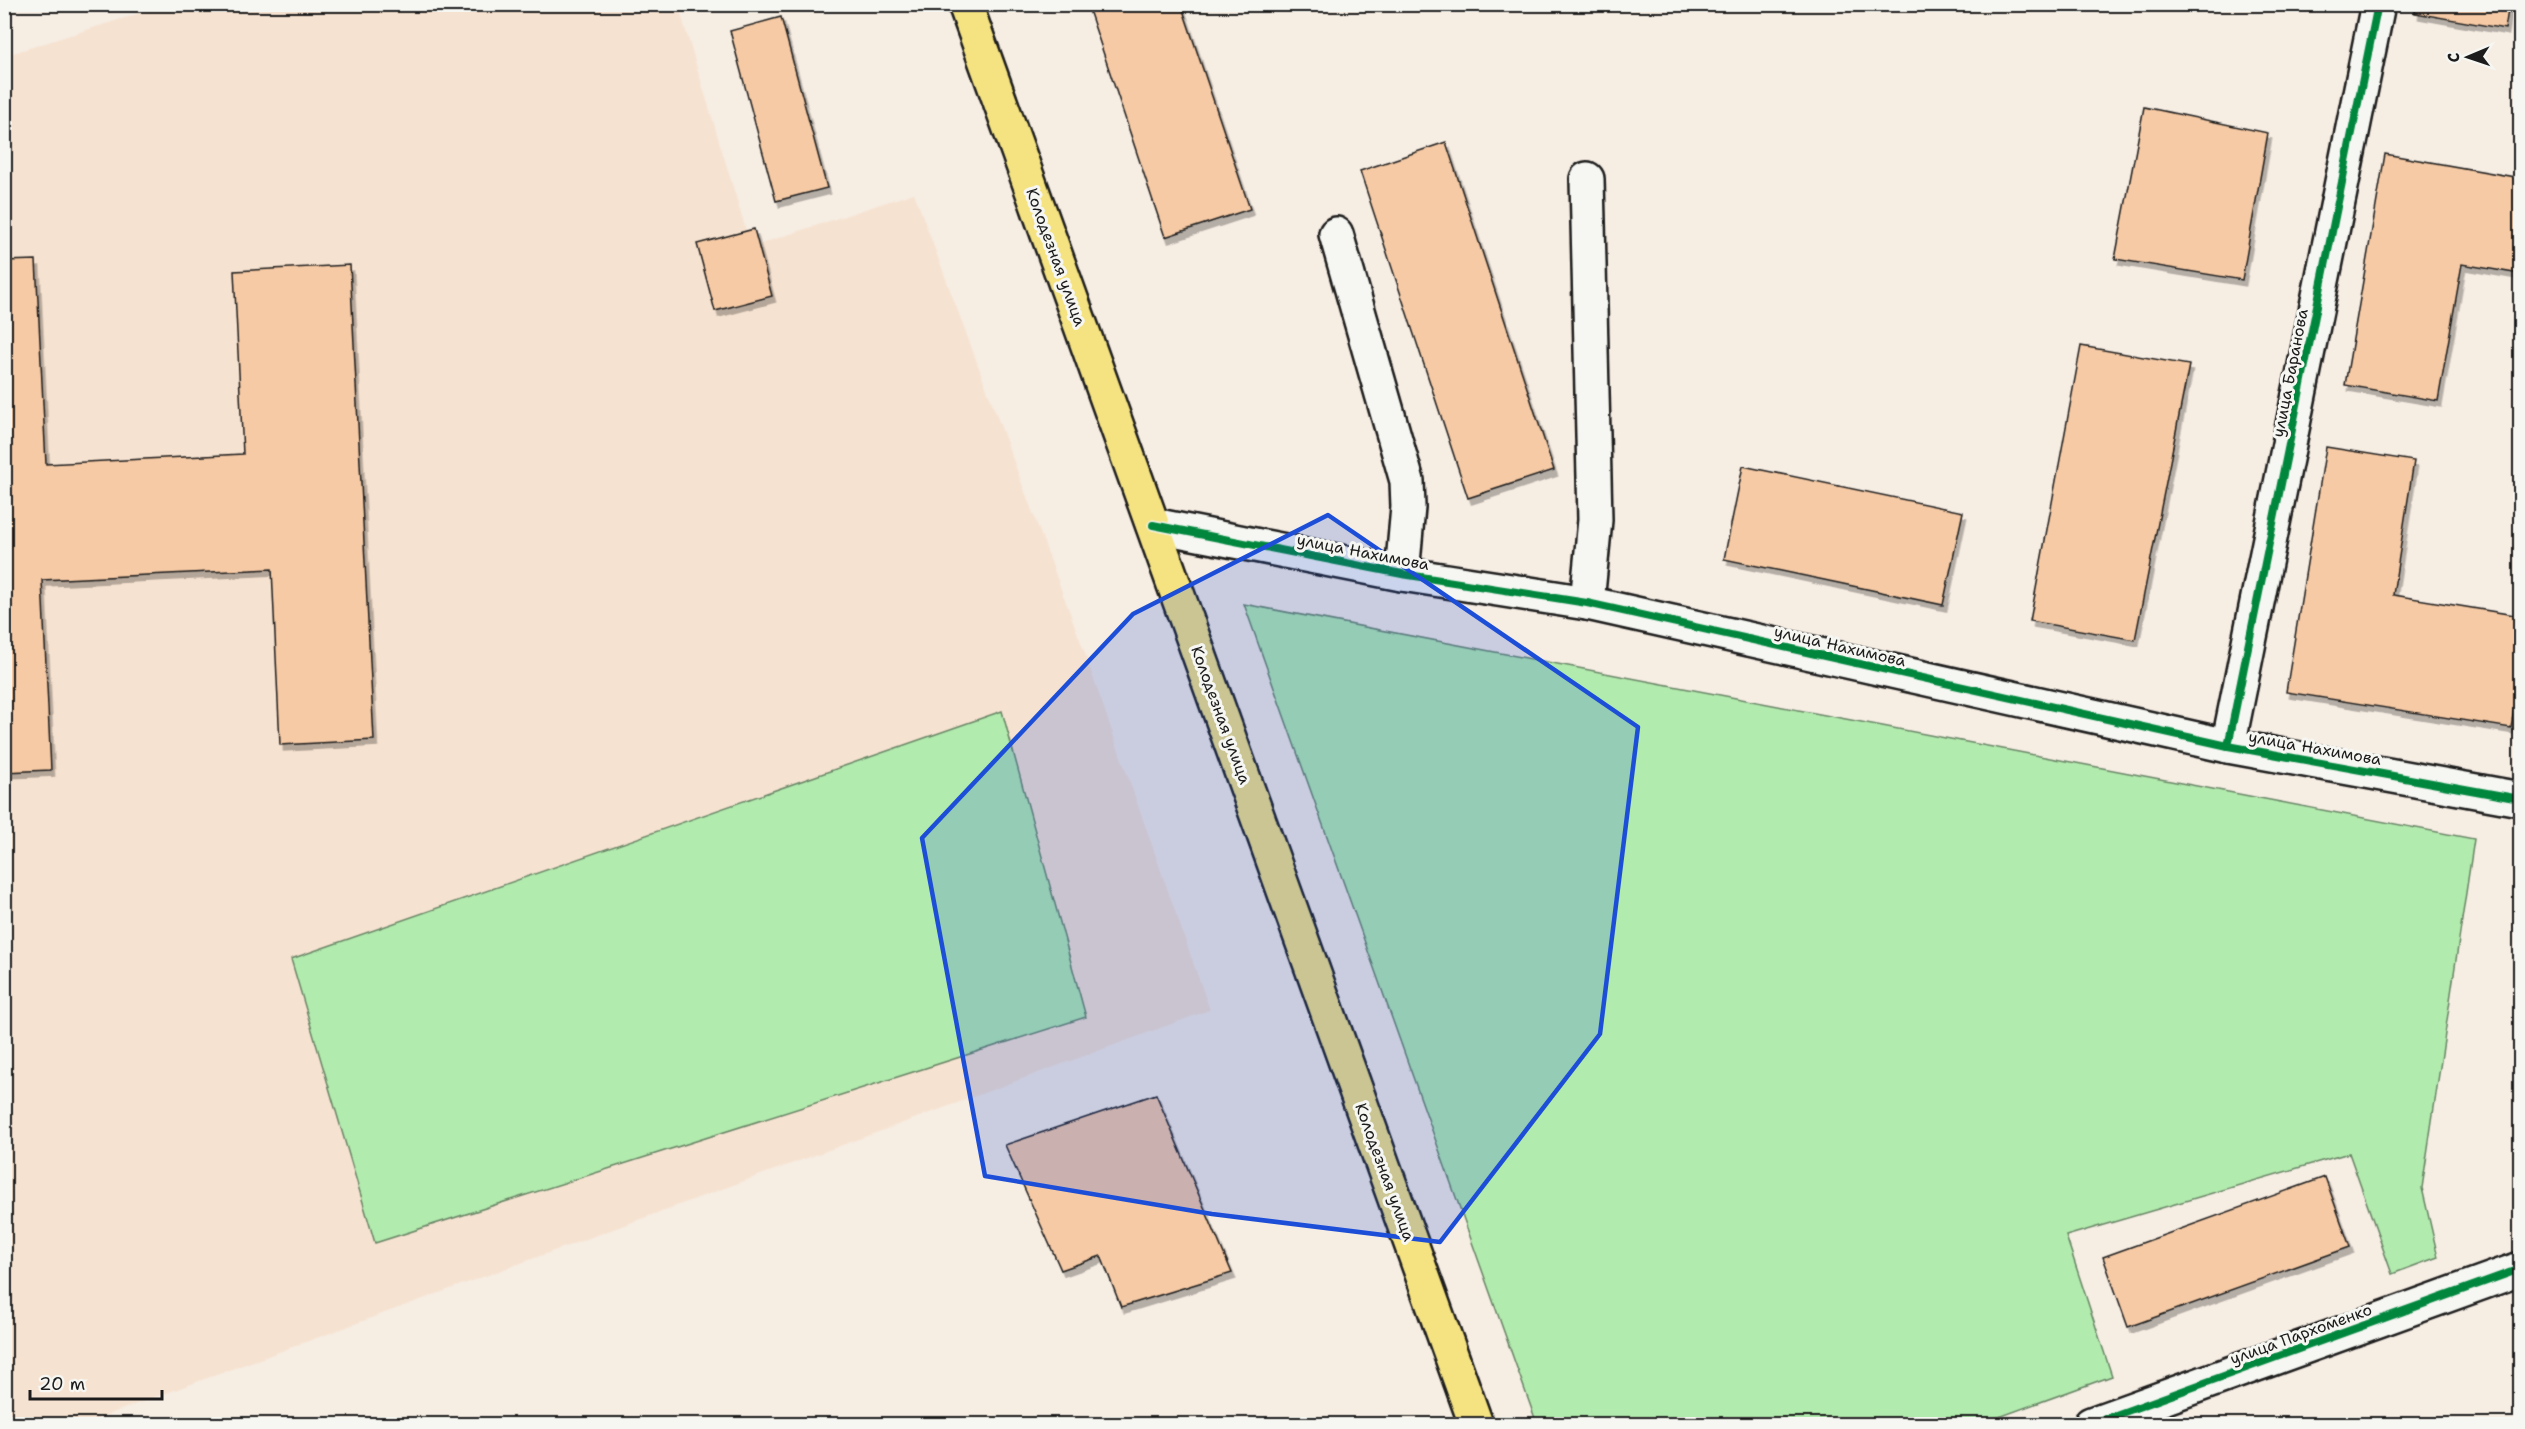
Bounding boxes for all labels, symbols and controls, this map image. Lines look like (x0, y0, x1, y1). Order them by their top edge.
north arrow (2438, 27, 2498, 87)
text: С (2443, 52, 2464, 63)
street label: Колодезная улица (1021, 185, 1091, 329)
street label: улица Баранова (2267, 307, 2313, 439)
street label: улица Нахимова (1295, 529, 1431, 575)
street label: улица Нахимова (1772, 621, 1908, 671)
street label: Колодезная улица (1186, 643, 1256, 787)
street label: улица Нахимова (2247, 726, 2383, 770)
street label: Колодезная улица (1350, 1100, 1420, 1244)
street label: улица Пархоменко (2227, 1299, 2375, 1369)
scale bar (30, 1363, 162, 1401)
text: 20 m (39, 1372, 85, 1396)

